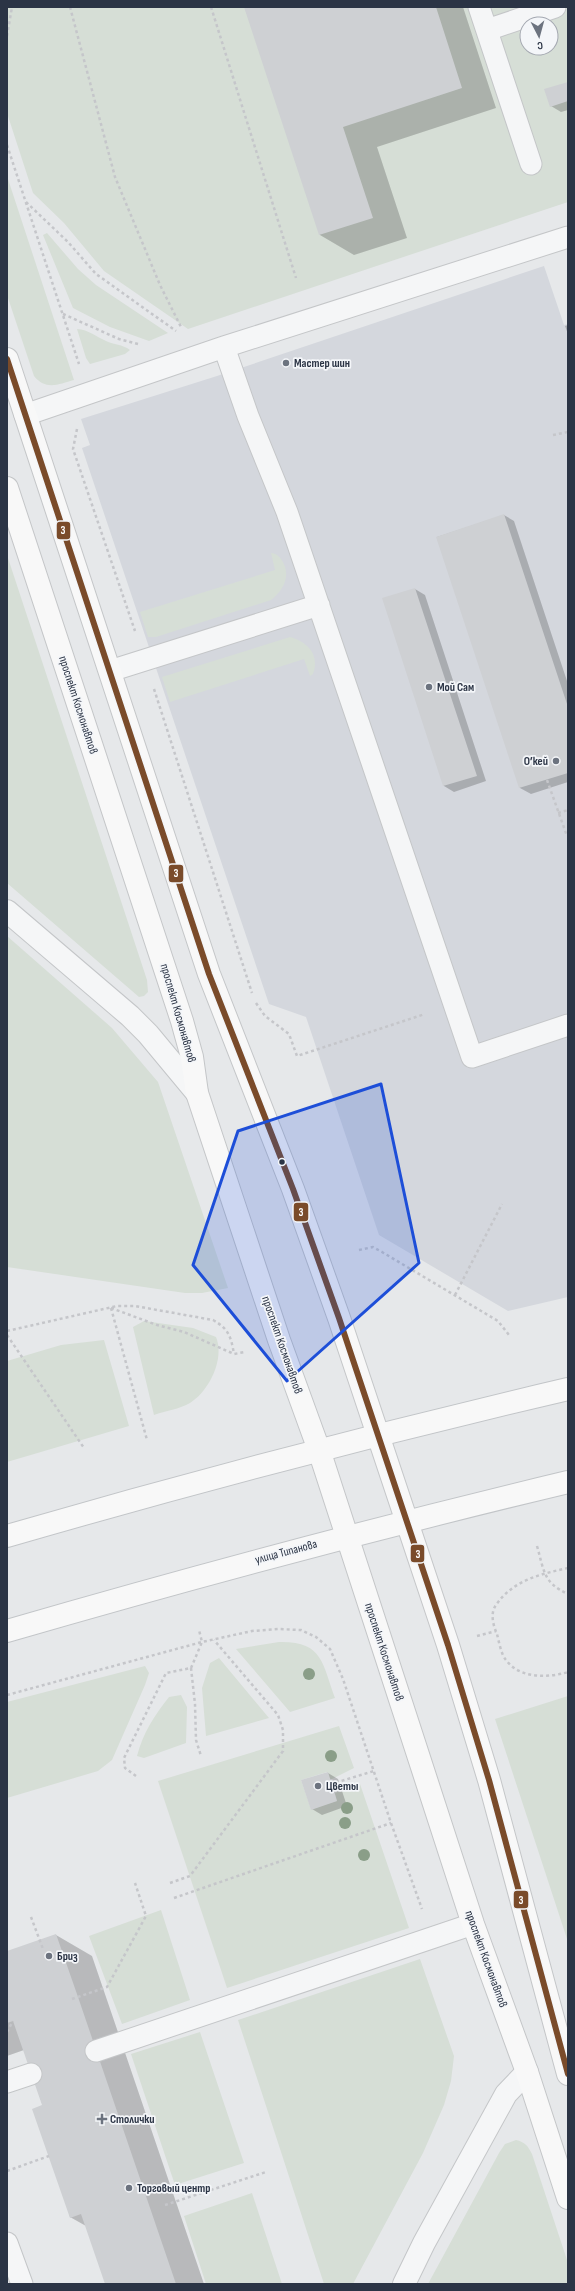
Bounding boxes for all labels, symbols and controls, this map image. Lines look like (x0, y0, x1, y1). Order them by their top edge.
north arrow (519, 16, 559, 56)
text: С (536, 39, 543, 52)
place label: Мастер шин (294, 356, 350, 371)
marker: Мастер шин (281, 358, 291, 368)
line badge: 3 (56, 521, 71, 540)
text: 3 (61, 524, 66, 537)
street label: проспект Космонавтов (55, 654, 101, 756)
place label: Мой Сам (437, 680, 474, 695)
marker: Мой Сам (424, 682, 434, 692)
place label: О’кей (524, 754, 548, 769)
marker: О’кей (551, 756, 561, 766)
line badge: 3 (168, 864, 184, 883)
text: 3 (174, 867, 179, 880)
street label: проспект Космонавтов (157, 962, 199, 1064)
unlabelled marker (277, 1157, 287, 1167)
line badge: 3 (293, 1202, 309, 1222)
text: 3 (299, 1206, 304, 1219)
street label: проспект Космонавтов (258, 1294, 306, 1396)
street label: улица Типанова (253, 1536, 319, 1567)
line badge: 3 (410, 1544, 425, 1563)
text: 3 (416, 1548, 421, 1561)
street label: проспект Космонавтов (361, 1601, 407, 1703)
place label: Цветы (326, 1779, 358, 1794)
marker: Цветы (313, 1781, 323, 1791)
line badge: 3 (513, 1890, 529, 1909)
text: 3 (519, 1894, 524, 1907)
street label: проспект Космонавтов (461, 1908, 511, 2010)
place label: Бриз (57, 1949, 78, 1964)
marker: Бриз (44, 1951, 54, 1961)
place label: Столички (110, 2112, 155, 2127)
marker: Столички (97, 2114, 107, 2124)
place label: Торговый центр (137, 2181, 211, 2196)
marker: Торговый центр (124, 2183, 134, 2193)

